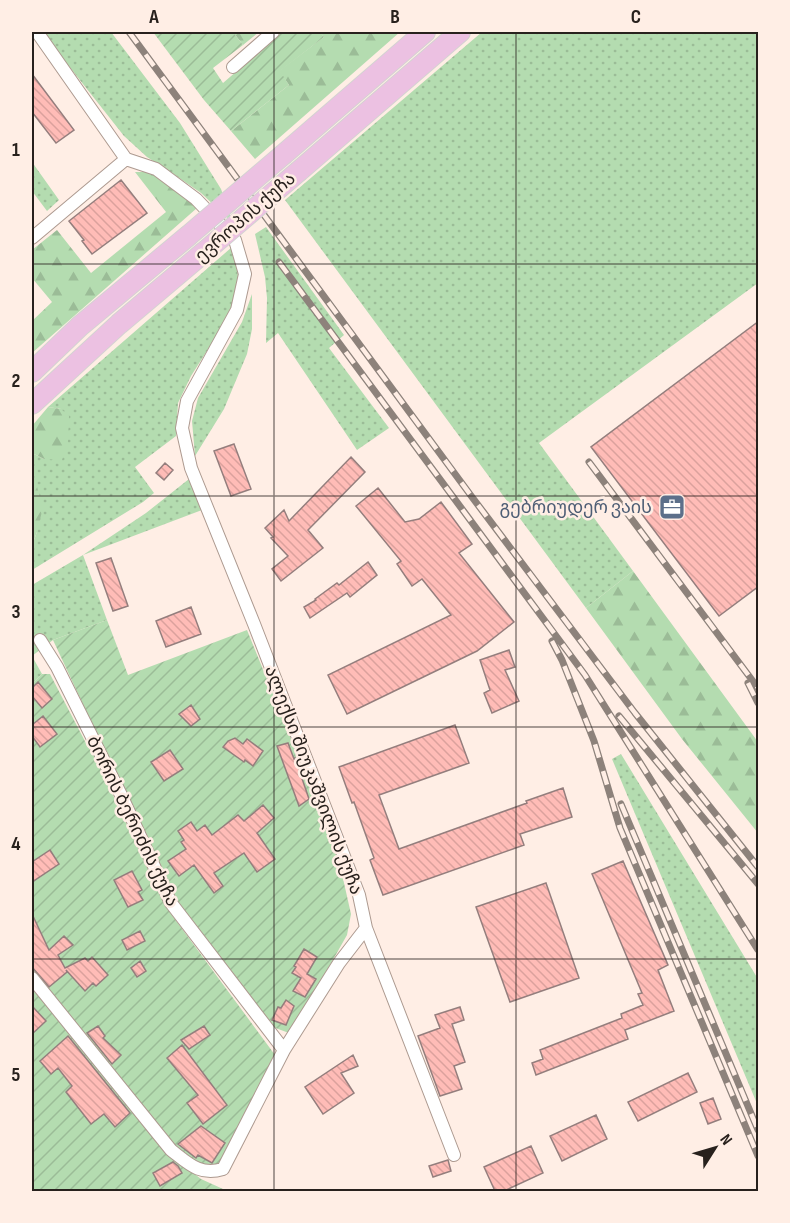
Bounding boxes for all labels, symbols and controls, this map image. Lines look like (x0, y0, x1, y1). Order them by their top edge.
text: A (148, 5, 159, 29)
text: B (390, 5, 400, 29)
text: C (631, 5, 641, 29)
text: 1 (12, 138, 20, 162)
street label: ევროპის ქუჩა (191, 168, 300, 267)
text: 2 (12, 369, 20, 393)
office icon: გებრიუდერ ვაის (657, 492, 687, 522)
place label: გებრიუდერ ვაის (499, 497, 652, 518)
text: 3 (12, 600, 21, 624)
street label: ალექსი შიუკაშვილის ქუჩა (260, 663, 367, 898)
street label: ბორის ბერიძის ქუჩა (82, 733, 183, 910)
text: 4 (11, 832, 21, 856)
text: 5 (12, 1063, 21, 1087)
north arrow (685, 1118, 745, 1178)
text: N (716, 1131, 736, 1149)

